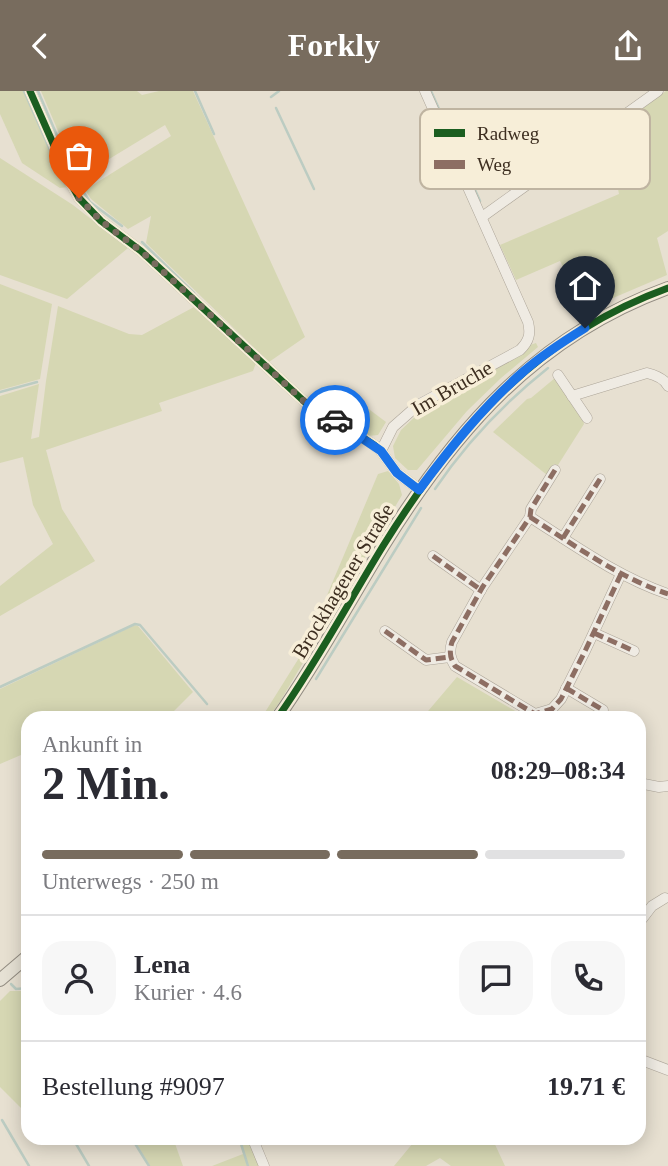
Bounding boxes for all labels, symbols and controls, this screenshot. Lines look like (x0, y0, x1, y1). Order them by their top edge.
icon: back (21, 27, 59, 65)
text: Forkly (288, 27, 380, 63)
icon: share (609, 27, 647, 65)
legend (420, 109, 650, 189)
text: Radweg (477, 123, 540, 144)
pin (49, 126, 109, 198)
icon: bag (60, 137, 98, 175)
text: Weg (477, 154, 512, 175)
pin (555, 256, 615, 328)
icon: home (566, 267, 604, 305)
street label: Im Bruche (407, 355, 497, 421)
courier (300, 385, 370, 455)
icon: car (316, 401, 354, 439)
street label: Brockhagener Straße (287, 499, 399, 663)
text: Ankunft in (42, 732, 142, 757)
text: 08:29–08:34 (491, 756, 625, 785)
text: 2 Min. (42, 758, 170, 809)
text: Unterwegs · 250 m (42, 869, 219, 894)
button: person (42, 941, 116, 1015)
button: chat (459, 941, 533, 1015)
button: phone (551, 941, 625, 1015)
text: Lena (134, 950, 190, 979)
text: Kurier · 4.6 (134, 980, 242, 1005)
text: Bestellung #9097 (42, 1072, 225, 1101)
text: 19.71 € (547, 1072, 625, 1101)

